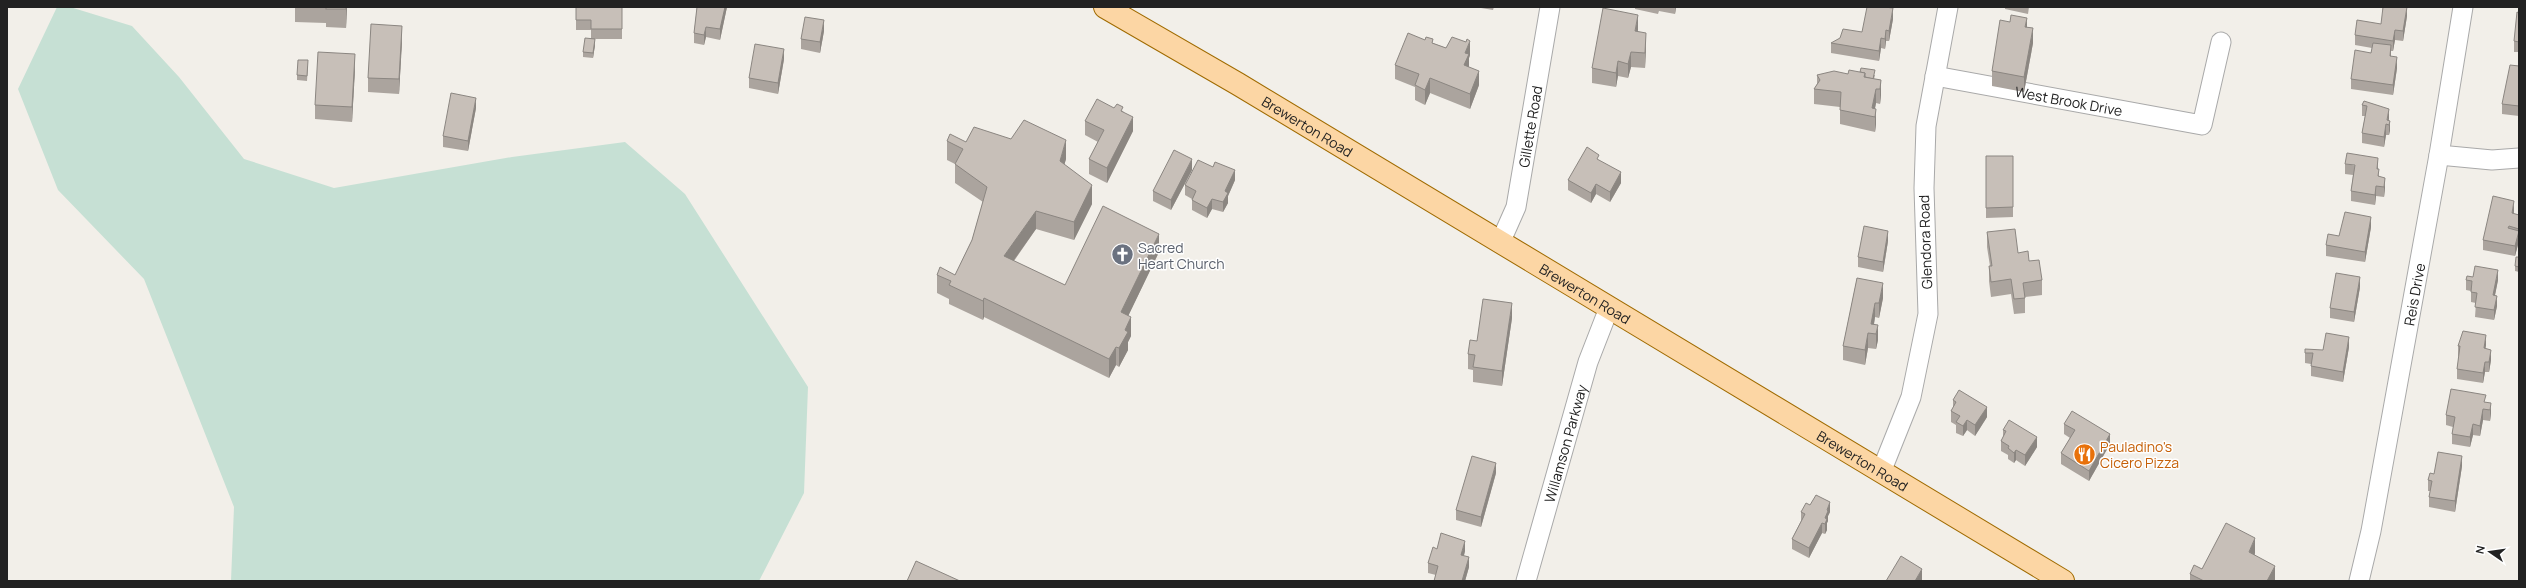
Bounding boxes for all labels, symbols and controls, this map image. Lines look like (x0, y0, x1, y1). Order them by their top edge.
street label: West Brook Drive (2014, 81, 2124, 120)
street label: Gillette Road (1513, 84, 1546, 169)
street label: Brewerton Road (1259, 91, 1357, 161)
street label: Glendora Road (1914, 194, 1936, 290)
place label: Sacred Heart Church (1138, 238, 1224, 273)
church icon: Sacred Heart Church (1110, 242, 1136, 268)
street label: Brewerton Road (1536, 258, 1634, 328)
street label: Reis Drive (2399, 261, 2429, 327)
street label: Willamson Parkway (1539, 381, 1591, 505)
street label: Brewerton Road (1814, 426, 1912, 495)
place label: Pauladino's Cicero Pizza (2100, 437, 2179, 472)
restaurant icon: Pauladino's Cicero Pizza (2072, 441, 2098, 467)
north arrow (2470, 532, 2510, 572)
text: N (2472, 544, 2488, 555)

